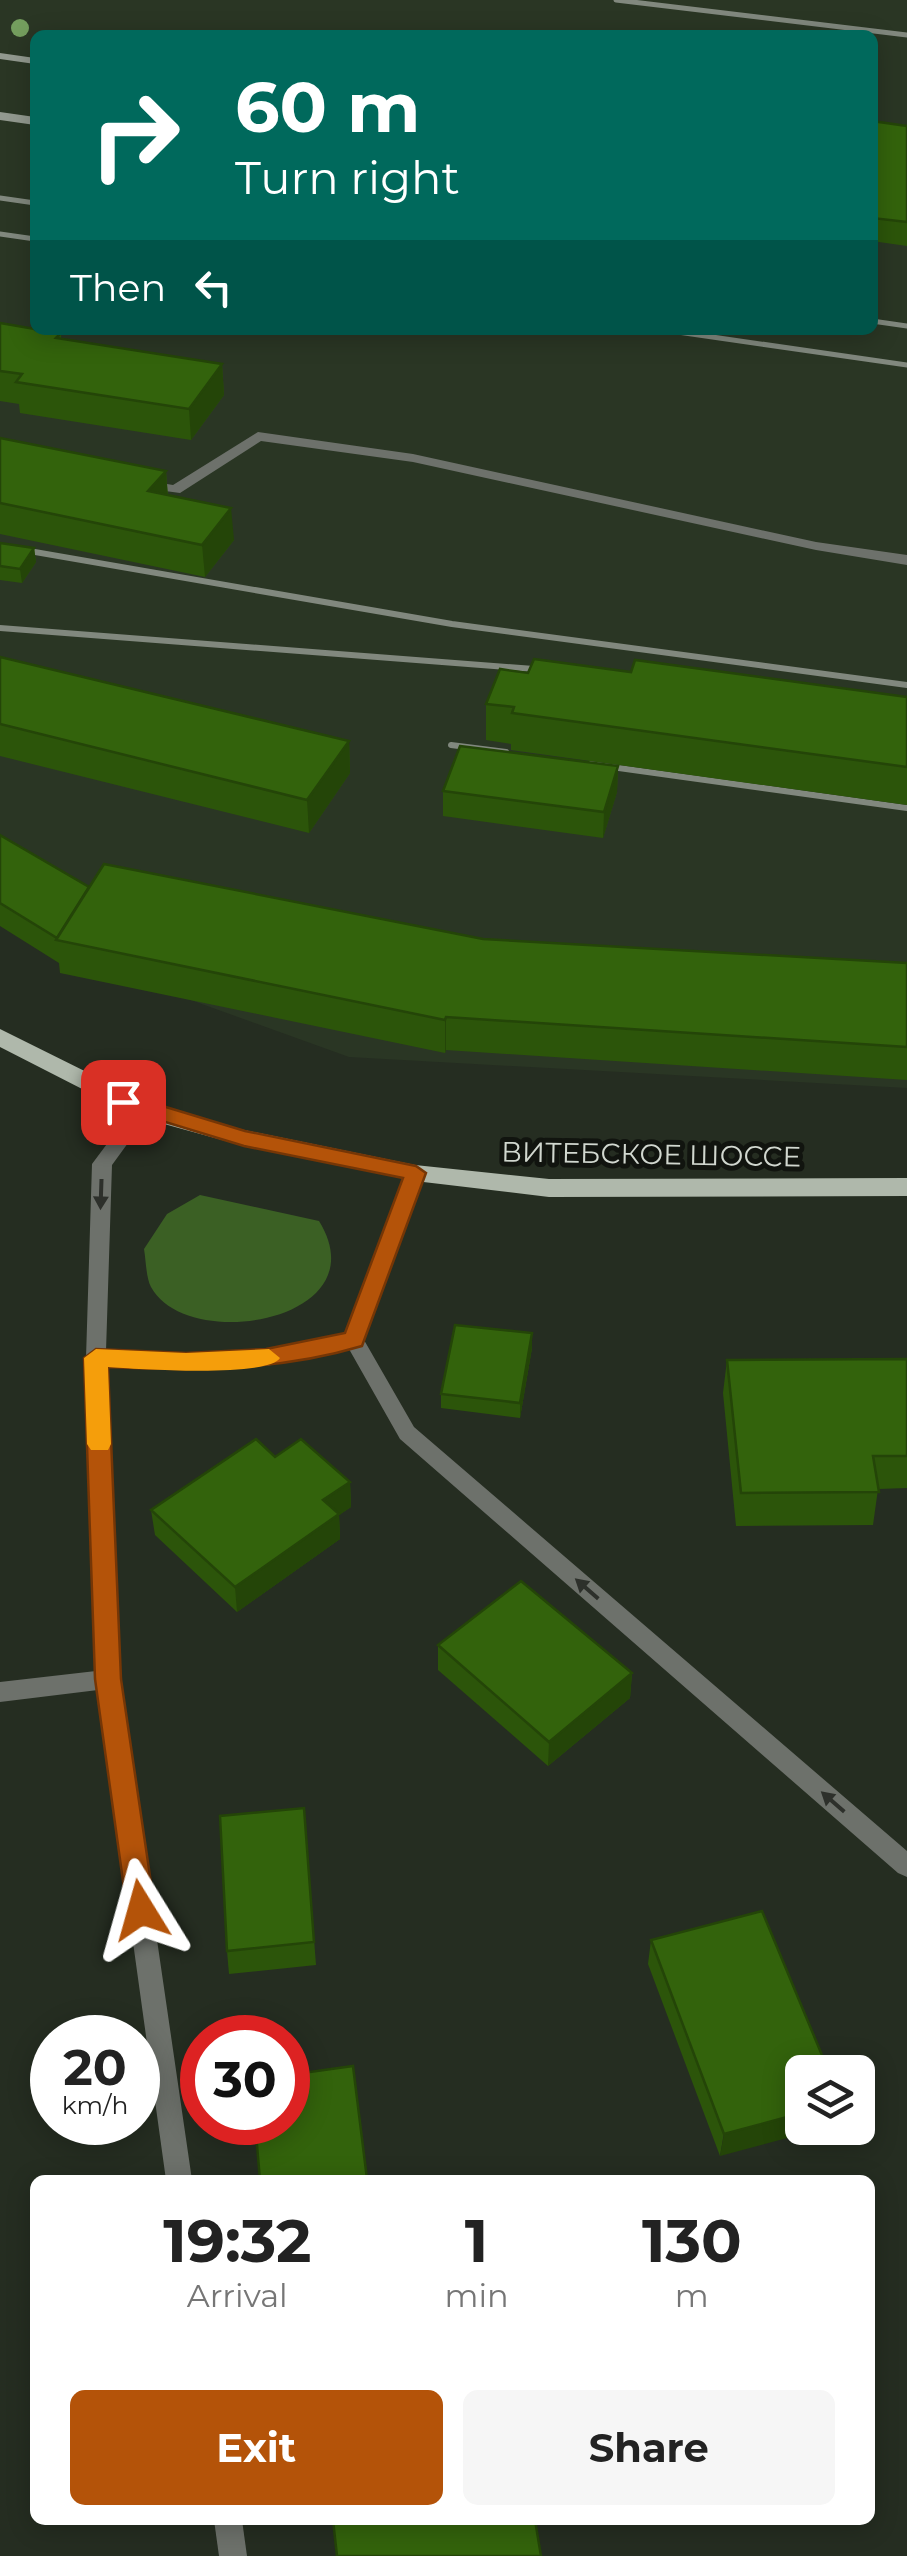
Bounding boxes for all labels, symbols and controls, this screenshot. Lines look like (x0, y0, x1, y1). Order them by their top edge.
text: 60 m (235, 64, 420, 150)
icon: right (70, 70, 200, 200)
text: Turn right (235, 150, 460, 205)
icon: left (186, 260, 241, 315)
text: Then (70, 264, 166, 311)
pin (81, 1060, 166, 1145)
icon: arrive (96, 1075, 151, 1130)
street label: ВИТЕБСКОЕ ШОССЕ (501, 1134, 801, 1174)
one-way arrow (93, 1178, 109, 1210)
one-way arrow (575, 1579, 600, 1601)
one-way arrow (821, 1791, 846, 1813)
position arrow (89, 1858, 193, 1962)
speed limit sign: 30 (180, 2015, 310, 2145)
text: 20 (63, 2037, 127, 2098)
map controls (785, 2055, 875, 2145)
button: layers (785, 2055, 875, 2145)
text: km/h (62, 2090, 128, 2120)
text: 19:32 (163, 2204, 311, 2277)
text: 1 (465, 2204, 488, 2277)
text: 130 (642, 2204, 742, 2277)
text: Arrival (187, 2276, 288, 2315)
text: min (445, 2276, 509, 2315)
text: m (675, 2276, 709, 2315)
button: Exit (70, 2390, 443, 2505)
button: Share (463, 2390, 835, 2505)

